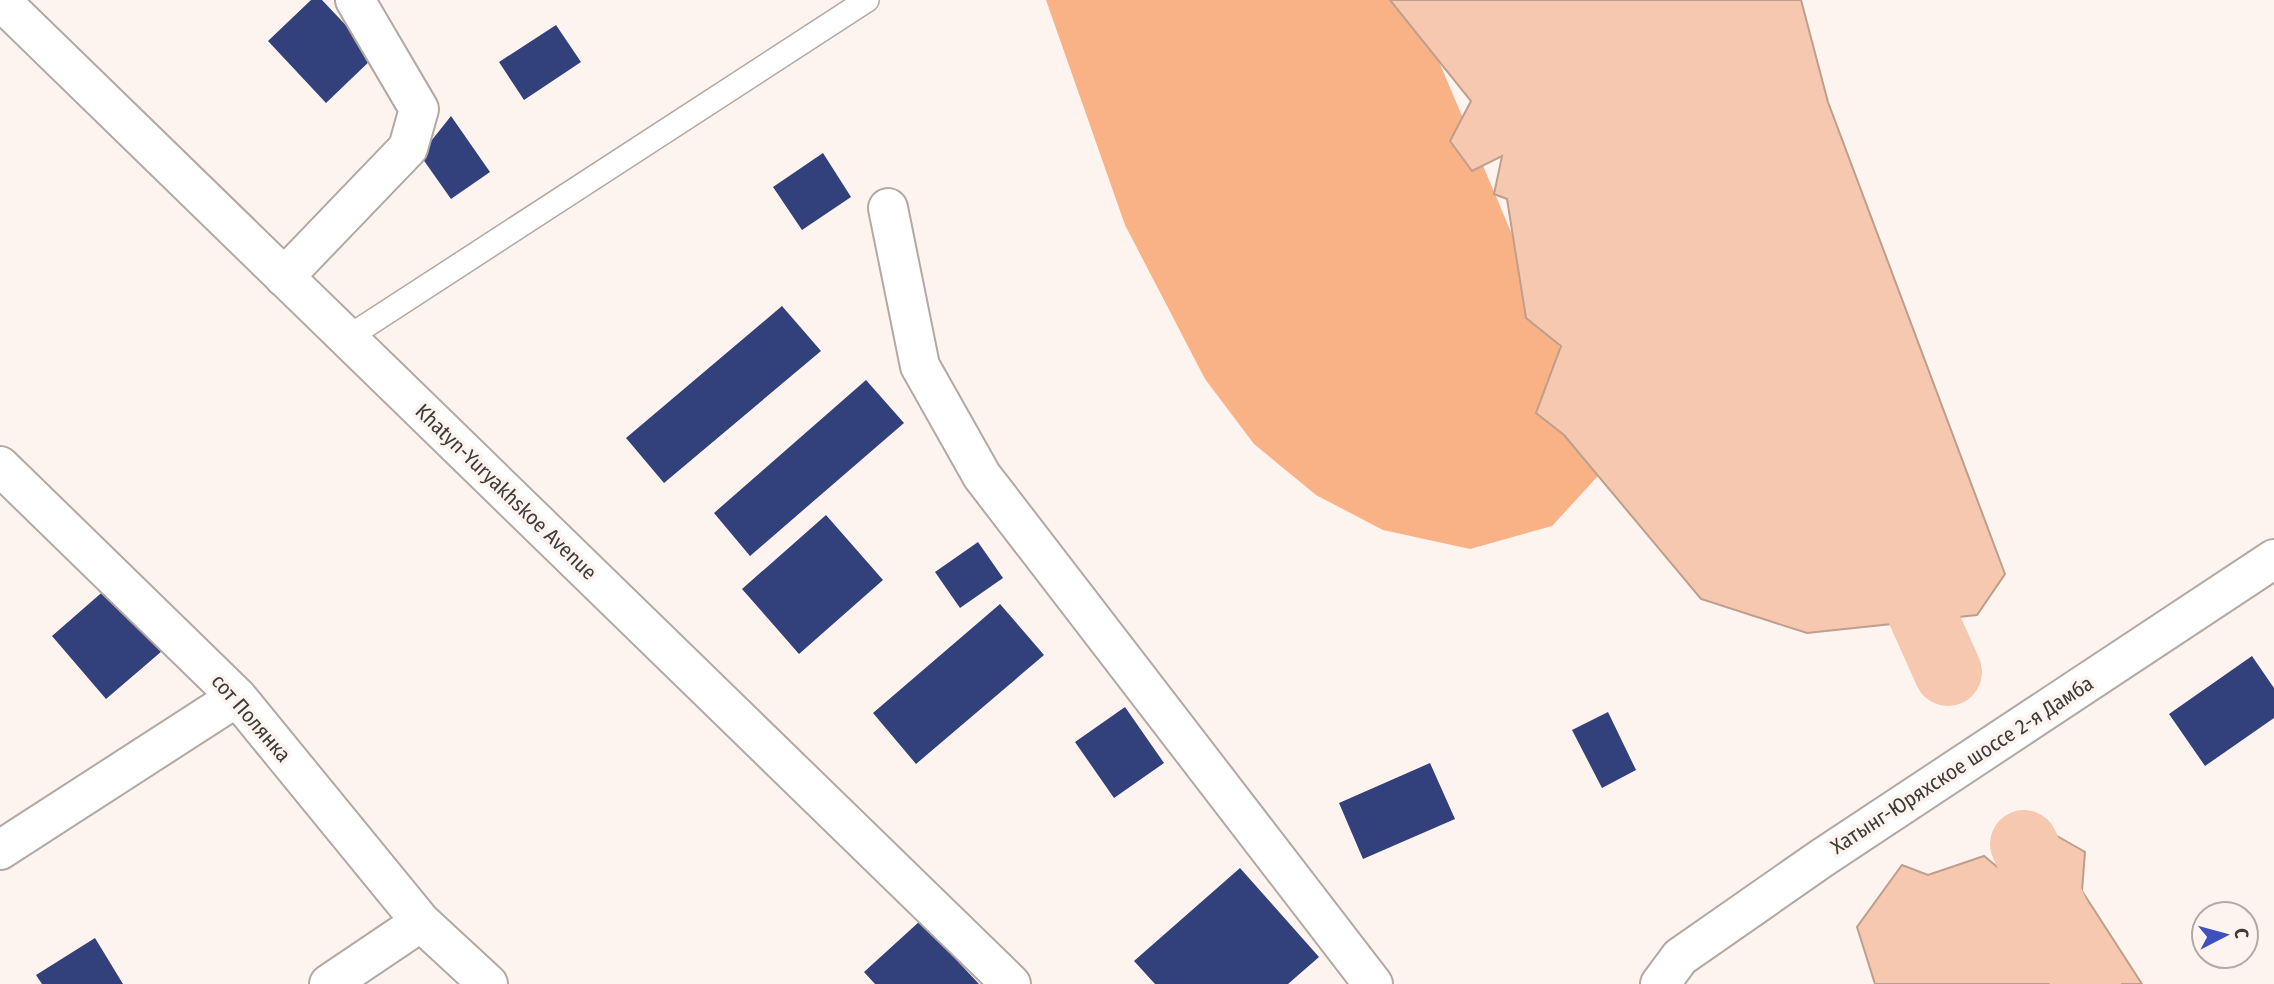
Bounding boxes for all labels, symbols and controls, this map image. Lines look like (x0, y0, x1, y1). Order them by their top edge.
street label: Khatyn-Yuryakhskoe Avenue (410, 398, 602, 586)
street label: сот Полянка (206, 669, 296, 767)
street label: Хатынг-Юряхское шоссе 2-я Дамба (1826, 670, 2098, 860)
north arrow (2190, 900, 2260, 970)
text: С (2229, 927, 2253, 939)

